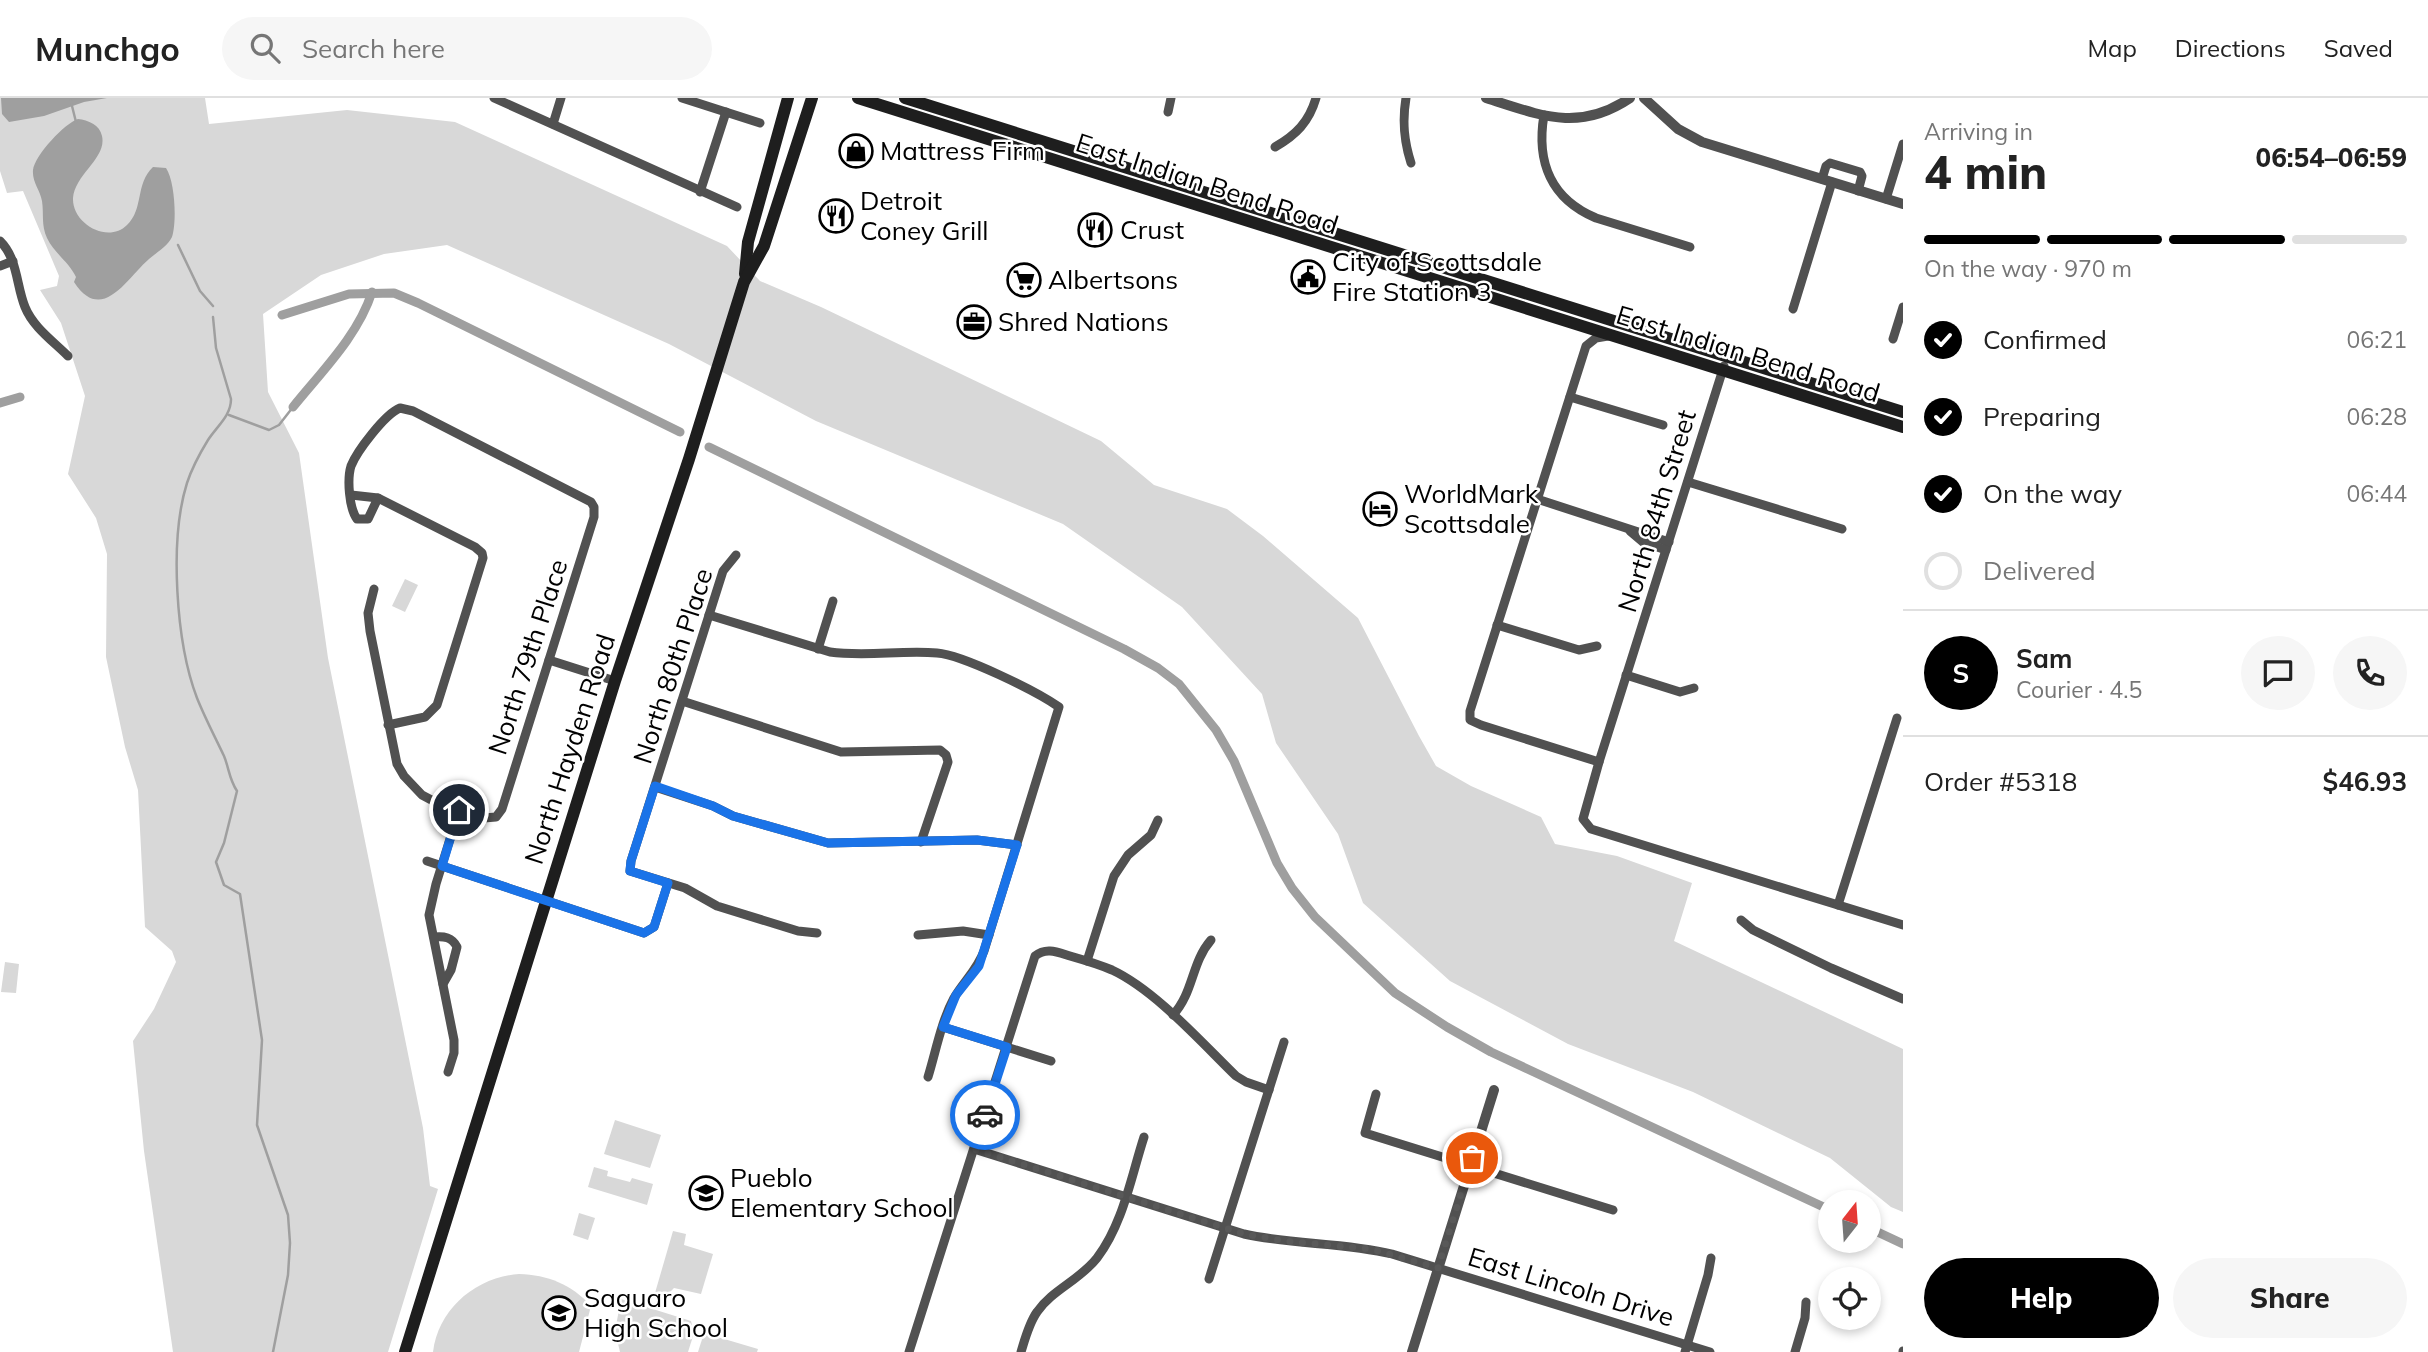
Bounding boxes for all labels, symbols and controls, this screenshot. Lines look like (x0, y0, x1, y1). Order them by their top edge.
search box (222, 17, 712, 80)
text: Munchgo (35, 28, 180, 69)
icon: search (246, 29, 284, 67)
text: Search here (302, 32, 445, 65)
text: Map (2087, 33, 2137, 63)
text: Directions (2175, 33, 2286, 63)
text: Saved (2324, 33, 2393, 63)
text: Arriving in (1924, 117, 2033, 146)
street label: East Indian Bend Road (1072, 126, 1343, 242)
shop icon: Mattress Firm (837, 132, 875, 170)
place label: Mattress Firm (880, 134, 1045, 167)
text: 06:54–06:59 (2256, 141, 2407, 174)
text: 4 min (1924, 143, 2047, 201)
place label: Detroit Coney Grill (860, 184, 989, 247)
restaurant icon: Detroit Coney Grill (817, 197, 855, 235)
restaurant icon: Crust (1076, 211, 1114, 249)
place label: Crust (1120, 213, 1184, 246)
place label: City of Scottsdale Fire Station 3 (1332, 245, 1542, 308)
text: On the way · 970 m (1924, 254, 2132, 283)
public building icon: City of Scottsdale Fire Station 3 (1289, 258, 1327, 296)
supermarket icon: Albertsons (1005, 261, 1043, 299)
place label: Albertsons (1048, 263, 1178, 296)
street label: East Indian Bend Road (1612, 298, 1884, 409)
office icon: Shred Nations (955, 303, 993, 341)
place label: Shred Nations (998, 305, 1169, 338)
icon: check (1924, 321, 1962, 359)
text: Confirmed (1983, 323, 2107, 356)
text: 06:21 (2347, 325, 2407, 354)
icon: check (1924, 398, 1962, 436)
text: Preparing (1983, 400, 2101, 433)
text: 06:28 (2347, 402, 2407, 431)
street label: North 84th Street (1610, 406, 1703, 616)
icon: check (1924, 475, 1962, 513)
place label: WorldMark Scottsdale (1404, 477, 1539, 540)
text: On the way (1983, 477, 2122, 510)
text: 06:44 (2347, 479, 2407, 508)
hotel icon: WorldMark Scottsdale (1361, 490, 1399, 528)
text: Delivered (1983, 554, 2096, 587)
street label: North 79th Place (480, 555, 575, 759)
street label: North 80th Place (625, 564, 720, 768)
street label: North Hayden Road (517, 630, 622, 868)
button: chat (2241, 636, 2315, 710)
button: phone (2333, 636, 2407, 710)
text: Sam (2016, 642, 2072, 675)
text: S (1953, 657, 1969, 690)
text: Courier · 4.5 (2016, 675, 2142, 704)
text: Order #5318 (1924, 765, 2077, 798)
text: $46.93 (2323, 765, 2407, 798)
pin (429, 780, 489, 840)
icon: home (440, 791, 478, 829)
courier (950, 1080, 1020, 1150)
icon: car (966, 1096, 1004, 1134)
pin (1442, 1128, 1502, 1188)
icon: bag (1453, 1139, 1491, 1177)
place label: Pueblo Elementary School (730, 1161, 954, 1224)
school or university icon: Pueblo Elementary School (687, 1174, 725, 1212)
north arrow (1818, 1190, 1881, 1253)
map controls (1818, 1190, 1881, 1330)
street label: East Lincoln Drive (1464, 1240, 1678, 1334)
button: Help (1924, 1258, 2159, 1338)
button: Share (2173, 1258, 2407, 1338)
button: locate (1818, 1267, 1881, 1330)
place label: Saguaro High School (584, 1281, 728, 1344)
school or university icon: Saguaro High School (540, 1294, 578, 1332)

